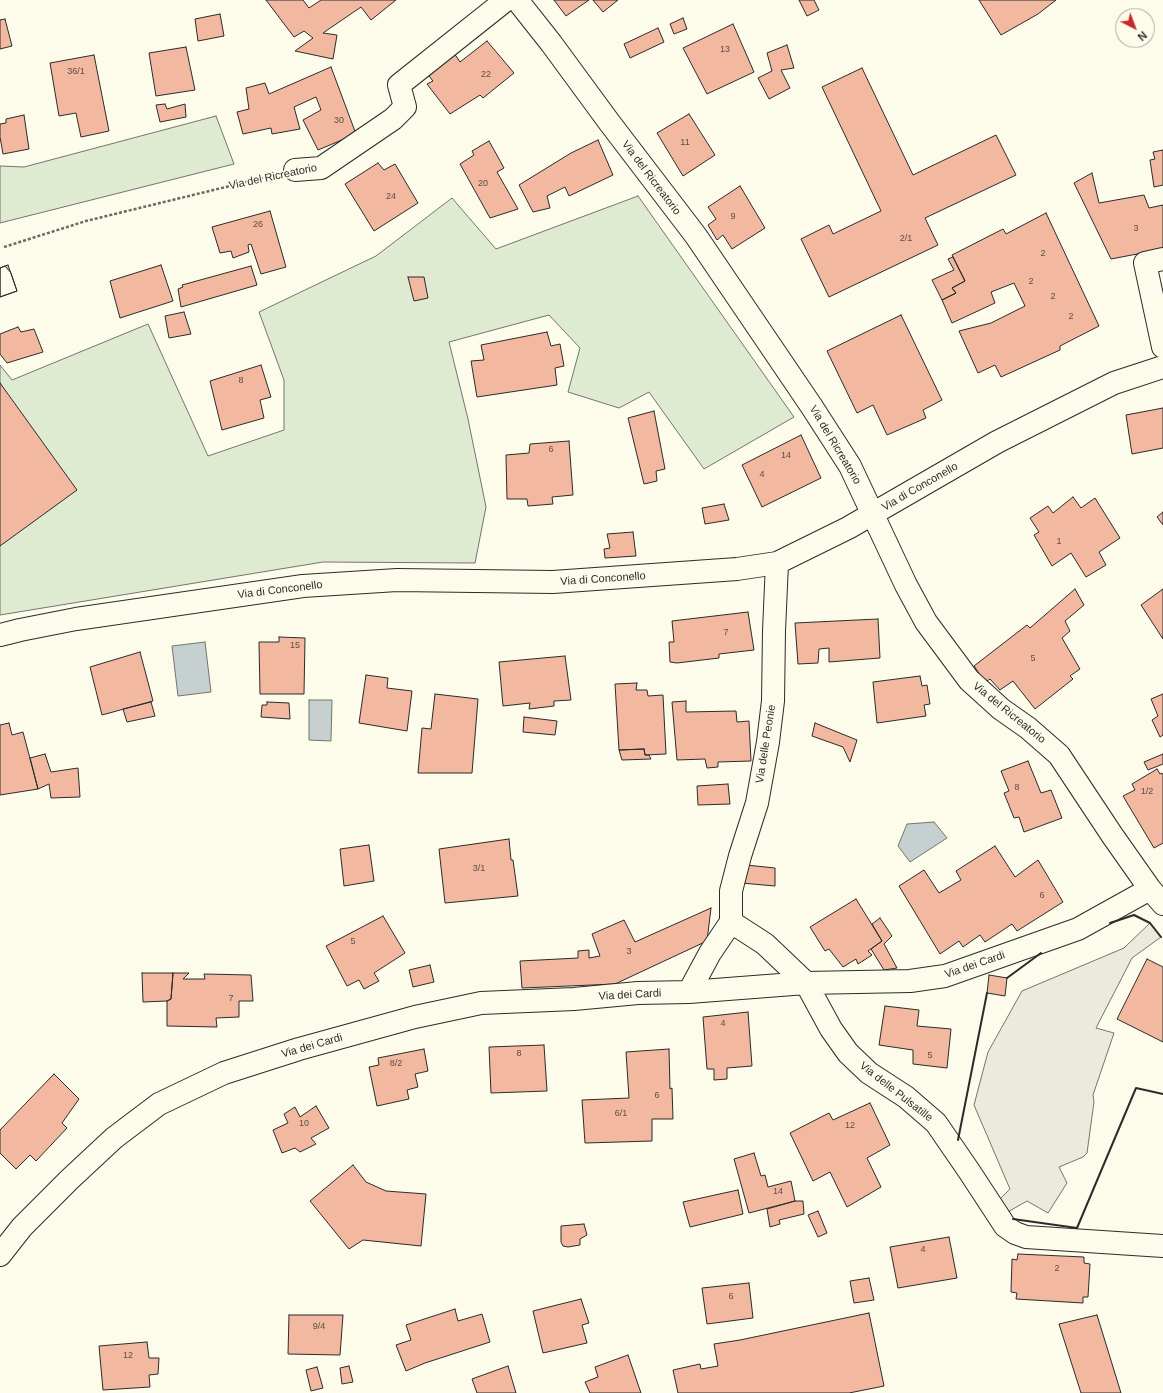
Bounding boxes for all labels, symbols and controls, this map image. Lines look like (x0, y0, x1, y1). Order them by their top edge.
north arrow (1115, 8, 1155, 48)
text: N (1135, 29, 1149, 43)
house number: 13 (720, 45, 730, 55)
house number: 36/1 (67, 67, 85, 77)
house number: 22 (481, 70, 491, 80)
house number: 30 (334, 116, 344, 126)
street label: Via del Ricreatorio (619, 138, 683, 218)
house number: 11 (680, 138, 690, 148)
street label: Via del Ricreatorio (228, 161, 318, 193)
house number: 20 (478, 179, 488, 189)
house number: 24 (386, 192, 396, 202)
house number: 9 (730, 212, 736, 222)
house number: 26 (253, 220, 263, 230)
house number: 3 (1133, 224, 1139, 234)
house number: 2/1 (900, 234, 912, 244)
house number: 2 (1040, 249, 1046, 259)
house number: 2 (1028, 277, 1034, 287)
house number: 2 (1050, 292, 1056, 302)
house number: 2 (1068, 312, 1074, 322)
house number: 8 (238, 376, 244, 386)
street label: Via del Ricreatorio (806, 403, 864, 487)
house number: 6 (548, 445, 554, 455)
house number: 14 (781, 451, 791, 461)
street label: Via di Conconello (880, 460, 960, 514)
house number: 4 (759, 470, 765, 480)
house number: 1 (1056, 537, 1062, 547)
street label: Via di Conconello (560, 569, 646, 589)
street label: Via di Conconello (237, 578, 323, 602)
house number: 7 (723, 628, 729, 638)
house number: 15 (290, 641, 300, 651)
house number: 5 (1030, 654, 1036, 664)
street label: Via del Ricreatorio (970, 680, 1048, 746)
street label: Via delle Peonie (753, 704, 779, 784)
house number: 8 (1014, 783, 1020, 793)
house number: 1/2 (1141, 787, 1153, 797)
house number: 3/1 (473, 864, 485, 874)
house number: 6 (1039, 891, 1045, 901)
house number: 5 (350, 937, 356, 947)
house number: 3 (626, 947, 632, 957)
street label: Via dei Cardi (943, 949, 1007, 981)
street label: Via dei Cardi (598, 987, 662, 1003)
house number: 7 (228, 994, 234, 1004)
house number: 4 (720, 1019, 726, 1029)
street label: Via dei Cardi (280, 1031, 344, 1061)
house number: 8 (516, 1049, 522, 1059)
house number: 5 (927, 1051, 933, 1061)
house number: 8/2 (390, 1059, 402, 1069)
street label: Via delle Pulsatille (857, 1059, 935, 1125)
house number: 6 (654, 1091, 660, 1101)
house number: 6/1 (615, 1109, 627, 1119)
house number: 10 (299, 1119, 309, 1129)
house number: 12 (845, 1121, 855, 1131)
house number: 14 (773, 1187, 783, 1197)
house number: 4 (920, 1245, 926, 1255)
house number: 2 (1054, 1264, 1060, 1274)
house number: 6 (728, 1292, 734, 1302)
house number: 9/4 (313, 1322, 325, 1332)
house number: 12 (123, 1351, 133, 1361)

